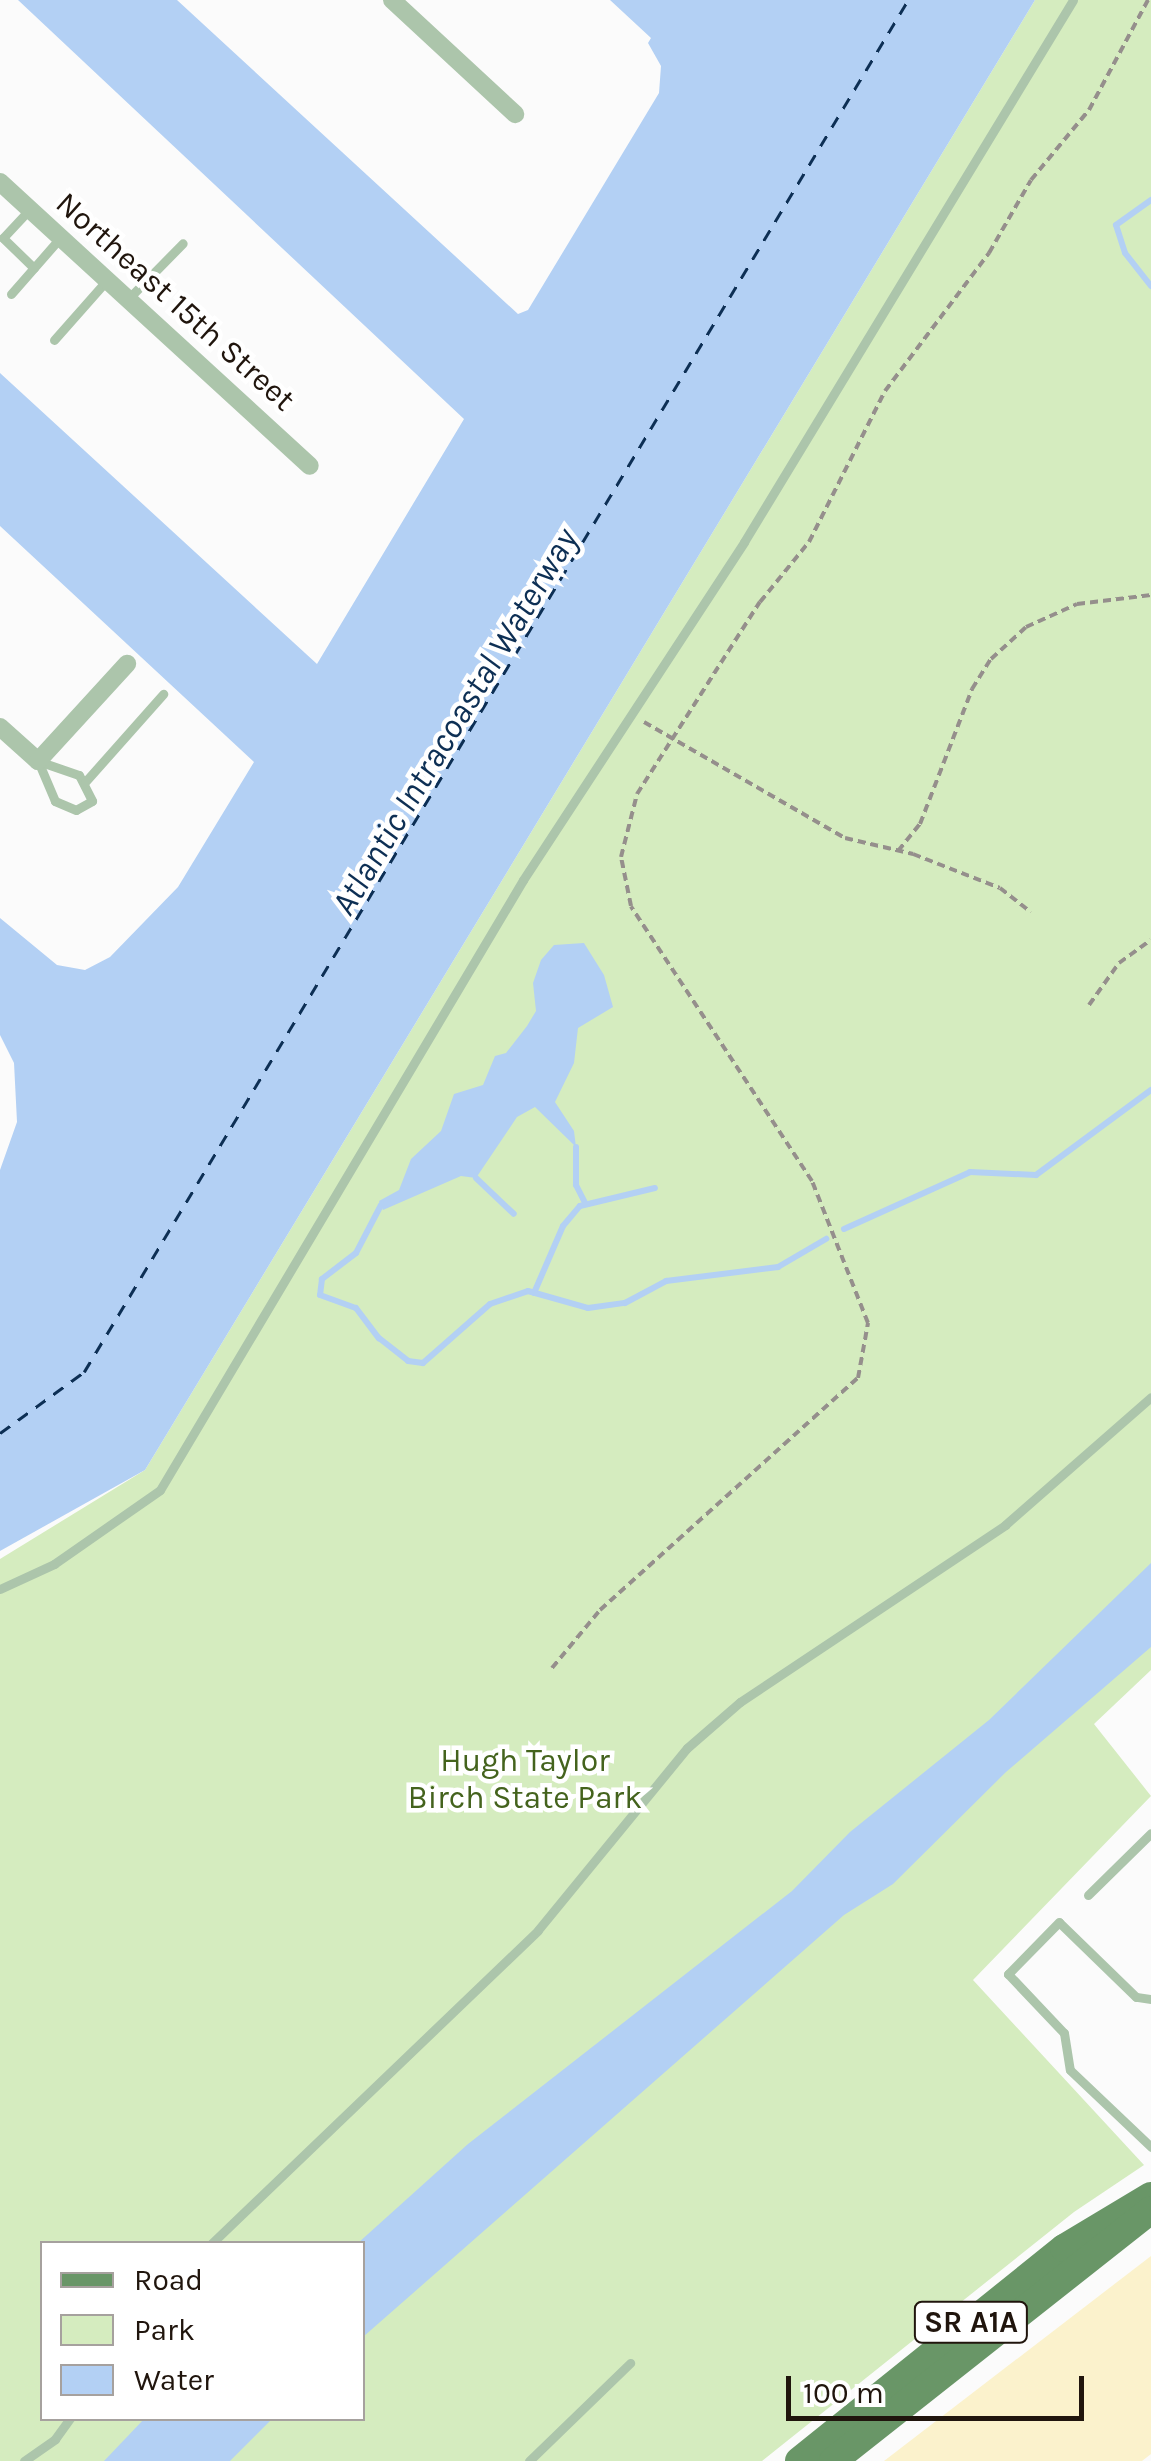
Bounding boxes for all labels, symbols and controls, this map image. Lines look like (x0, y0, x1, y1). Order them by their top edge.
street label: Northeast 15th Street (48, 185, 302, 419)
water label: Atlantic Intracoastal Waterway (323, 521, 587, 923)
park label: Hugh Taylor Birch State Park (408, 1743, 642, 1818)
legend (40, 2241, 365, 2421)
text: Road (134, 2262, 203, 2298)
road number: SR A1A (914, 2297, 1028, 2347)
text: Park (134, 2312, 195, 2348)
scale bar (791, 2356, 1088, 2418)
text: Water (134, 2362, 214, 2398)
text: 100 m (803, 2375, 884, 2411)

